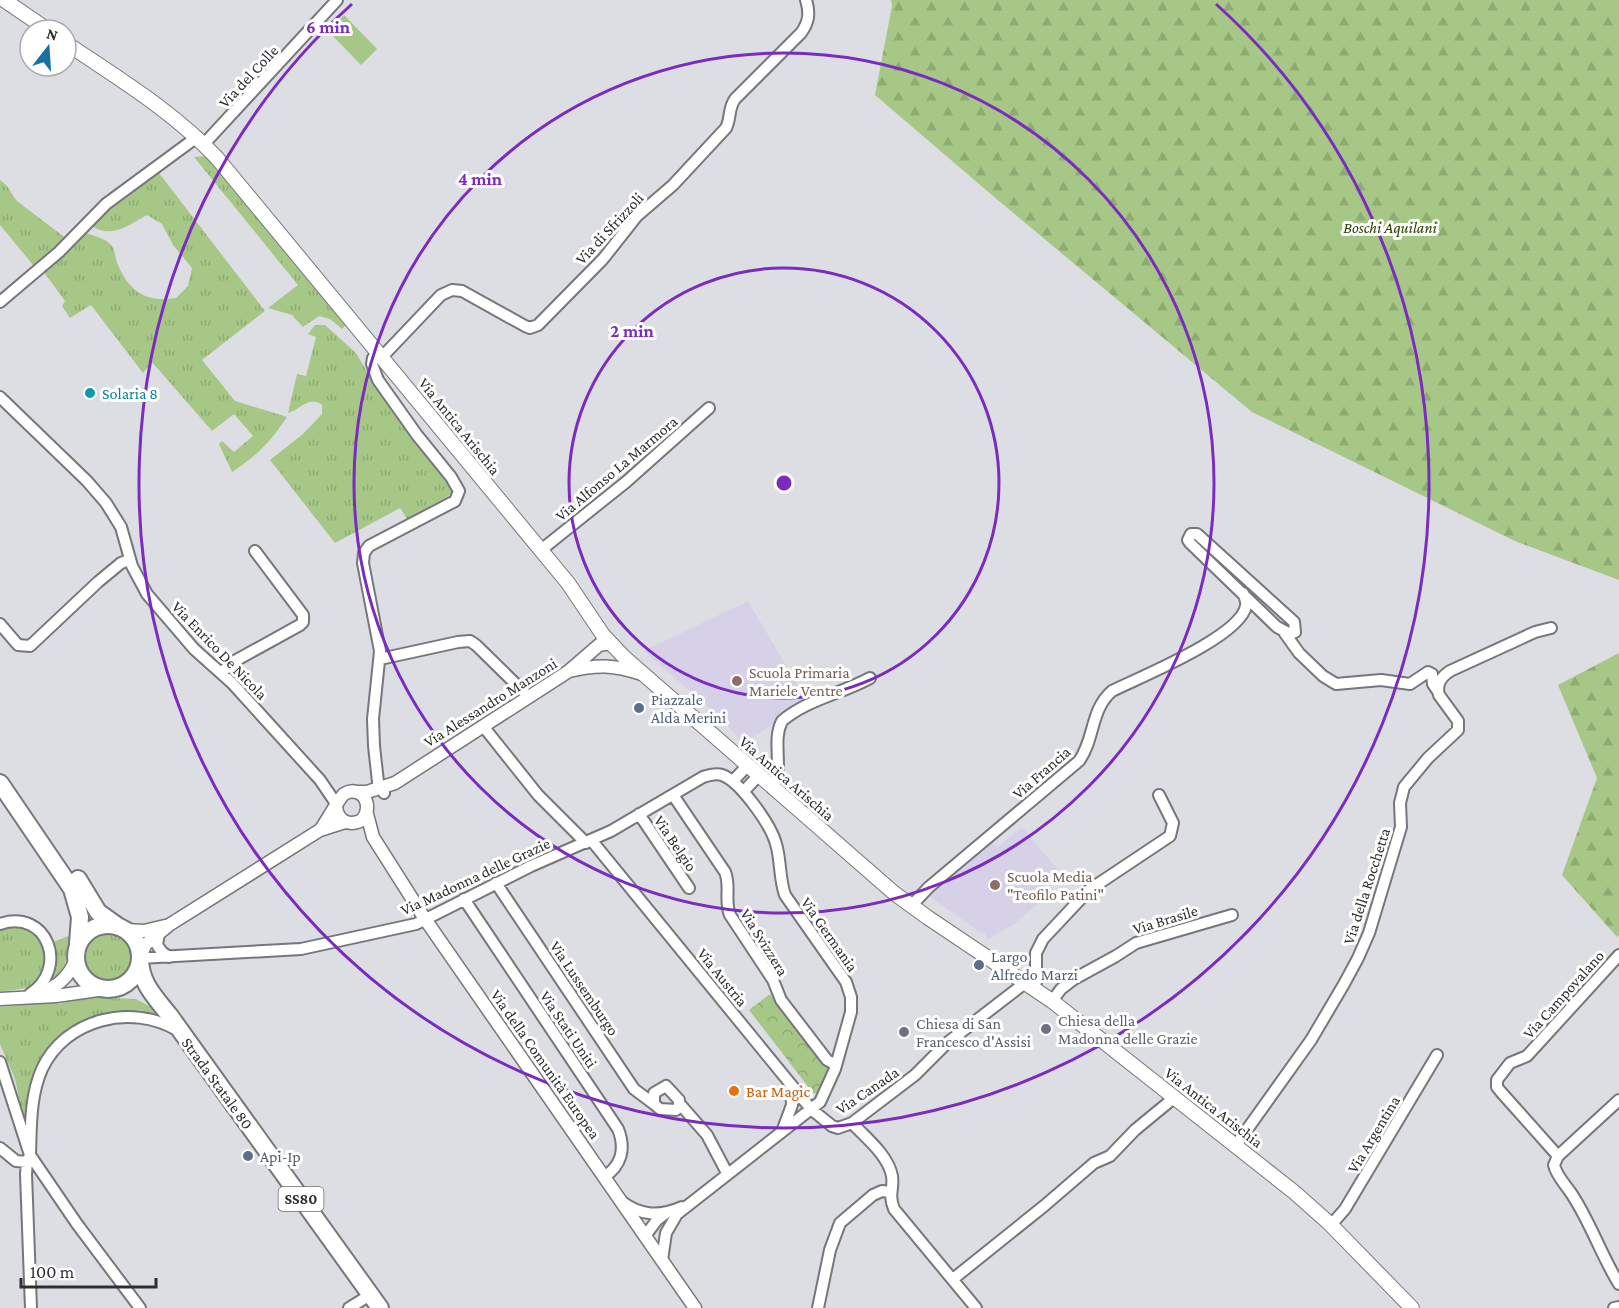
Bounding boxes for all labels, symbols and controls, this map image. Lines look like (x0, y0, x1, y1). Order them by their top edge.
text: 6 min (306, 17, 351, 37)
north arrow (18, 18, 78, 78)
text: N (45, 24, 60, 44)
street label: Via del Colle (215, 42, 281, 111)
text: 4 min (458, 169, 503, 189)
street label: Via di Sfrizzoli (572, 189, 647, 267)
park label: Boschi Aquilani (1343, 219, 1437, 237)
text: 2 min (610, 321, 654, 341)
street label: Via Antica Arischia (415, 374, 504, 479)
place label: Solaria 8 (102, 385, 158, 402)
marker: Solaria 8 (83, 386, 97, 400)
street label: Via Alfonso La Marmora (552, 412, 681, 524)
centre of rings (774, 473, 794, 493)
street label: Via Enrico De Nicola (168, 598, 271, 703)
street label: Via Alessandro Manzoni (421, 654, 560, 750)
place label: Scuola Primaria Mariele Ventre (749, 664, 850, 699)
marker: Scuola Primaria Mariele Ventre (730, 674, 744, 688)
place label: Piazzale Alda Merini (651, 691, 726, 726)
marker: Piazzale Alda Merini (632, 701, 646, 715)
street label: Via Antica Arischia (736, 733, 838, 824)
street label: Via Francia (1009, 742, 1074, 802)
street label: Via Belgio (650, 812, 700, 875)
street label: Via della Rocchetta (1340, 825, 1393, 946)
street label: Via Madonna delle Grazie (398, 834, 553, 919)
place label: Scuola Media "Teofilo Patini" (1007, 868, 1104, 903)
marker: Scuola Media "Teofilo Patini" (988, 878, 1002, 892)
street label: Via Germania (798, 894, 862, 975)
street label: Via Brasile (1131, 902, 1200, 937)
street label: Via Svizzera (737, 906, 792, 979)
street label: Via Lussemburgo (546, 938, 622, 1039)
street label: Via Austria (694, 945, 752, 1010)
street label: Via Campovalano (1520, 947, 1608, 1042)
place label: Largo Alfredo Marzi (991, 948, 1078, 983)
marker: Largo Alfredo Marzi (972, 958, 986, 972)
street label: Via della Comunità Europea (487, 987, 604, 1143)
street label: Via Stati Uniti (537, 988, 600, 1071)
place label: Chiesa della Madonna delle Grazie (1058, 1012, 1197, 1047)
place label: Chiesa di San Francesco d'Assisi (916, 1015, 1031, 1050)
marker: Chiesa della Madonna delle Grazie (1039, 1022, 1053, 1036)
marker: Chiesa di San Francesco d'Assisi (897, 1025, 911, 1039)
street label: Strada Statale 80 (179, 1034, 257, 1132)
street label: Via Canada (833, 1063, 902, 1118)
street label: Via Antica Arischia (1161, 1064, 1267, 1151)
place label: Bar Magic (746, 1083, 810, 1101)
marker: Bar Magic (727, 1084, 741, 1098)
street label: Via Argentina (1344, 1092, 1404, 1176)
place label: Api-Ip (260, 1148, 301, 1166)
marker: Api-Ip (241, 1149, 255, 1163)
road number: SS80 (278, 1187, 324, 1211)
scale bar (21, 1251, 156, 1289)
text: 100 m (30, 1262, 75, 1282)

